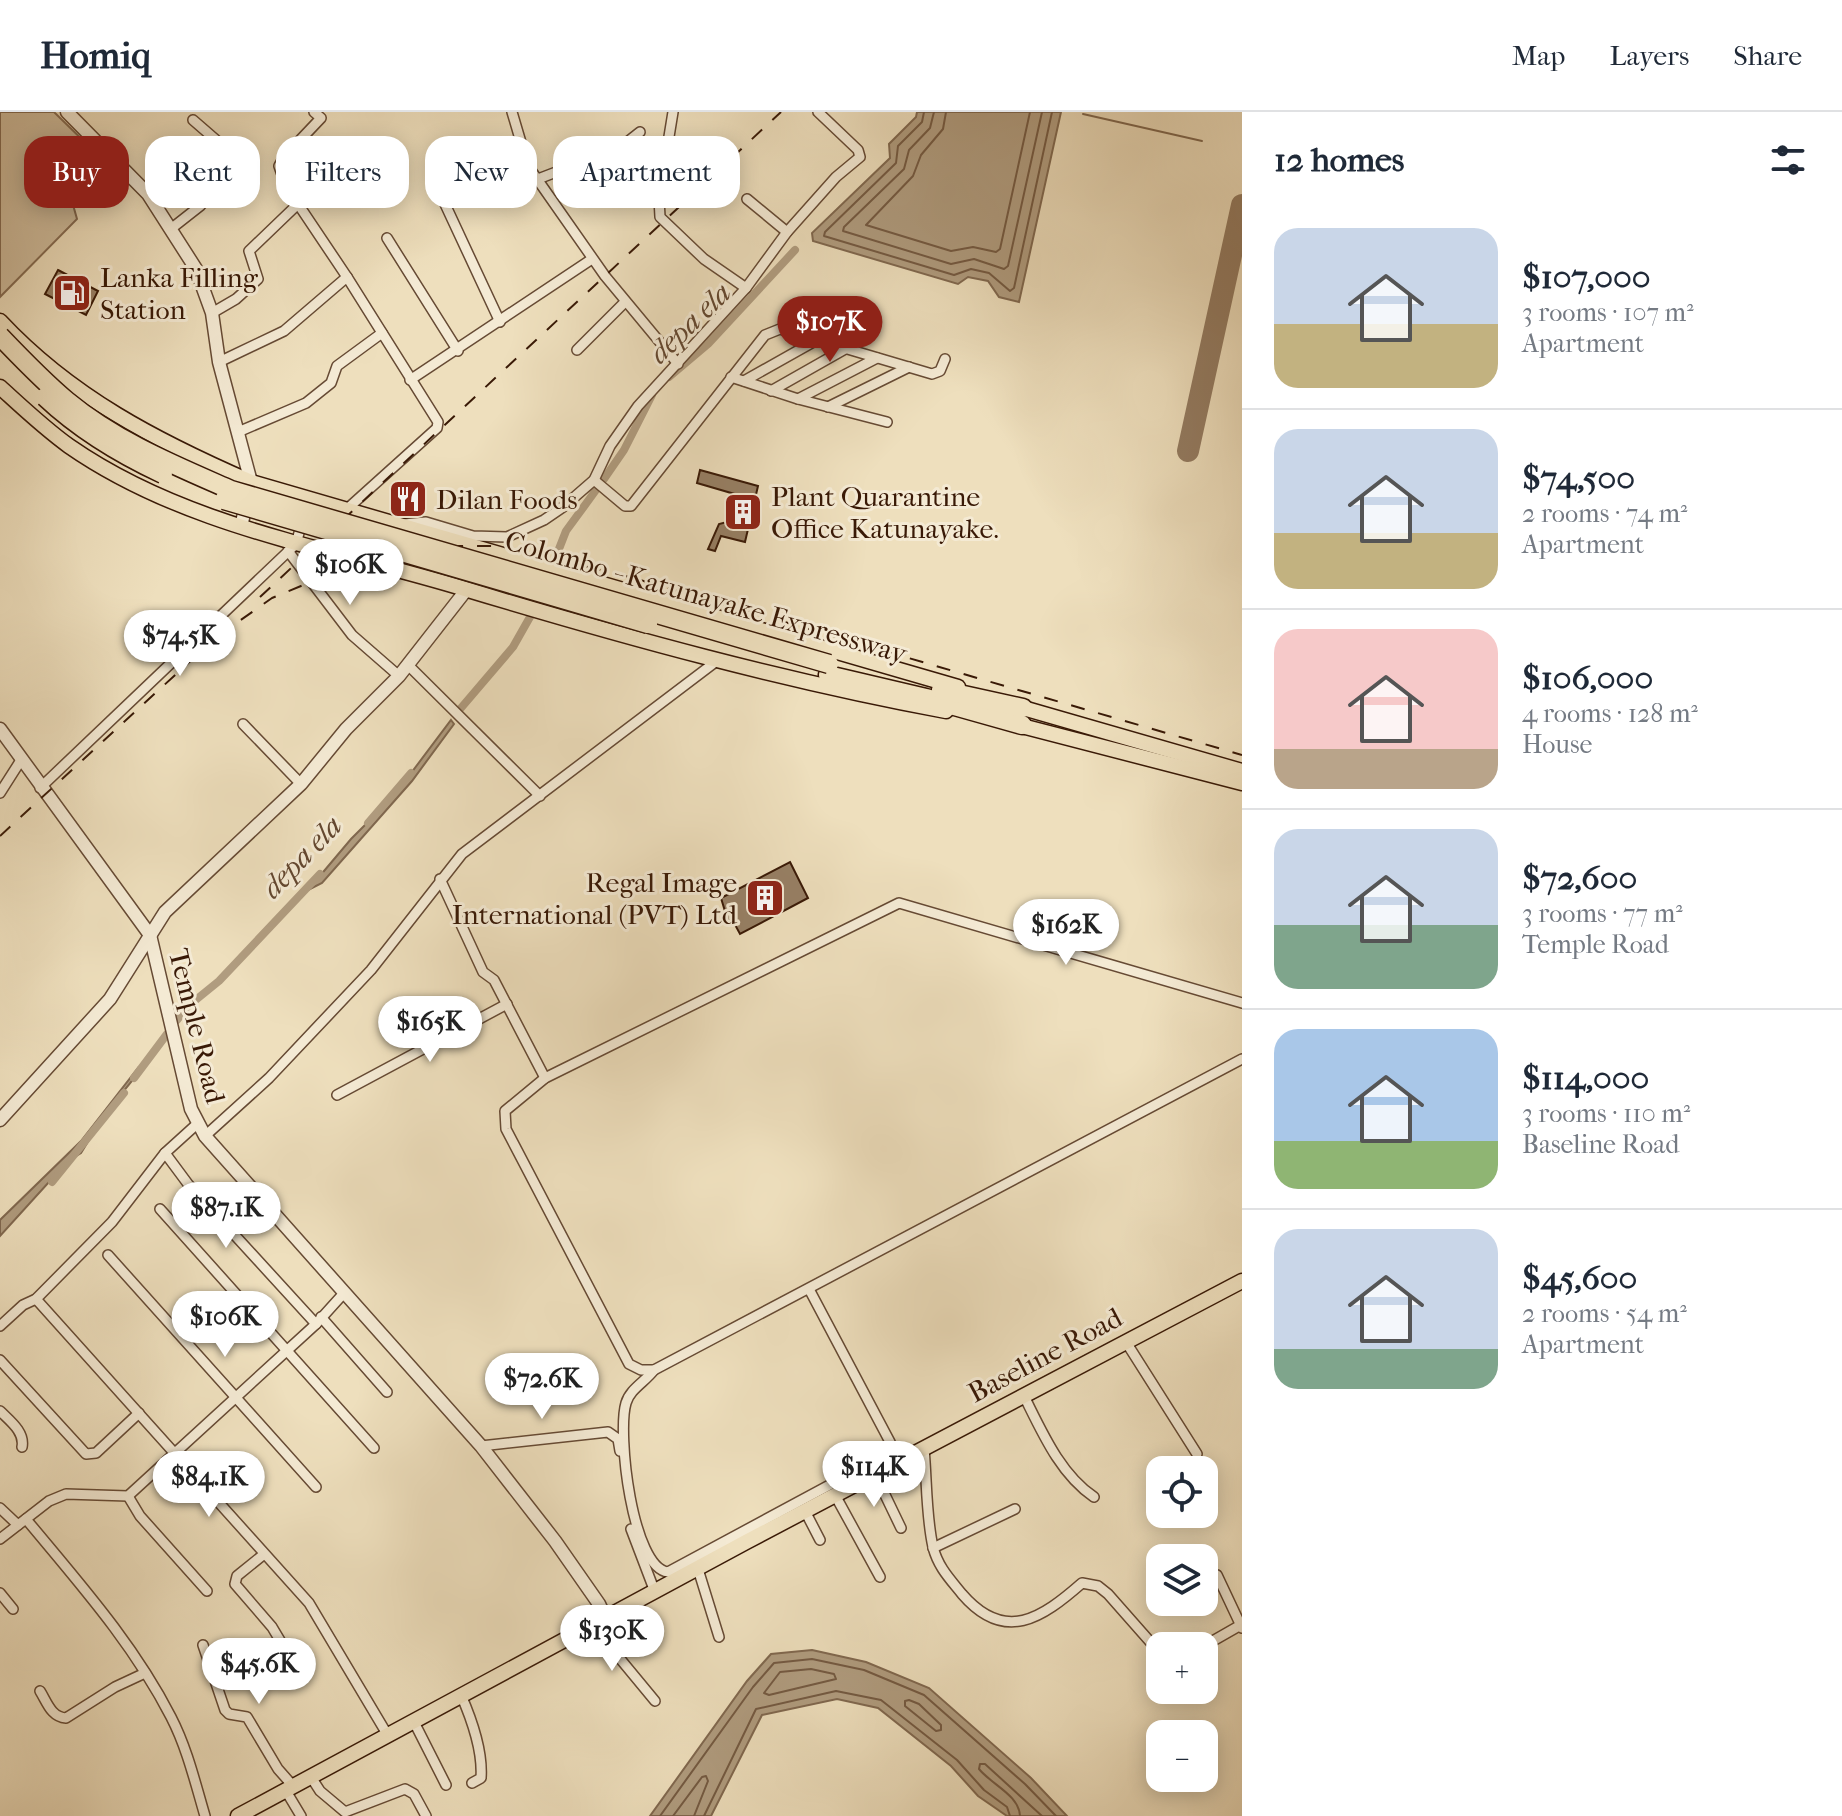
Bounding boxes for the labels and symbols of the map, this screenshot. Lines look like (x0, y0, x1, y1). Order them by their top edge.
place label: Lanka Filling Station (100, 261, 259, 326)
fuel station icon: Lanka Filling Station (51, 272, 93, 314)
water label: depa ela (642, 276, 738, 370)
pin: $107K (774, 296, 886, 364)
restaurant icon: Dilan Foods (387, 478, 429, 520)
place label: Plant Quarantine Office Katunayake. (771, 480, 999, 545)
place label: Dilan Foods (436, 483, 578, 516)
building icon: Plant Quarantine Office Katunayake. (722, 491, 764, 533)
street label: Colombo - Katunayake Expressway (501, 524, 912, 671)
pin: $106K (294, 539, 406, 607)
pin: $74.5K (115, 610, 245, 678)
water label: depa ela (255, 809, 349, 905)
place label: Regal Image International (PVT) Ltd (452, 866, 738, 931)
building icon: Regal Image International (PVT) Ltd (744, 877, 786, 919)
pin: $162K (1010, 899, 1122, 967)
street label: Temple Road (162, 945, 232, 1108)
pin: $165K (374, 996, 486, 1064)
pin: $87.1K (161, 1182, 291, 1250)
pin: $106K (169, 1291, 281, 1359)
street label: Baseline Road (962, 1300, 1128, 1409)
pin: $72.6K (477, 1353, 607, 1421)
pin: $114K (818, 1441, 930, 1509)
pin: $84.1K (144, 1451, 274, 1519)
pin: $130K (556, 1605, 668, 1673)
pin: $45.6K (194, 1638, 324, 1706)

